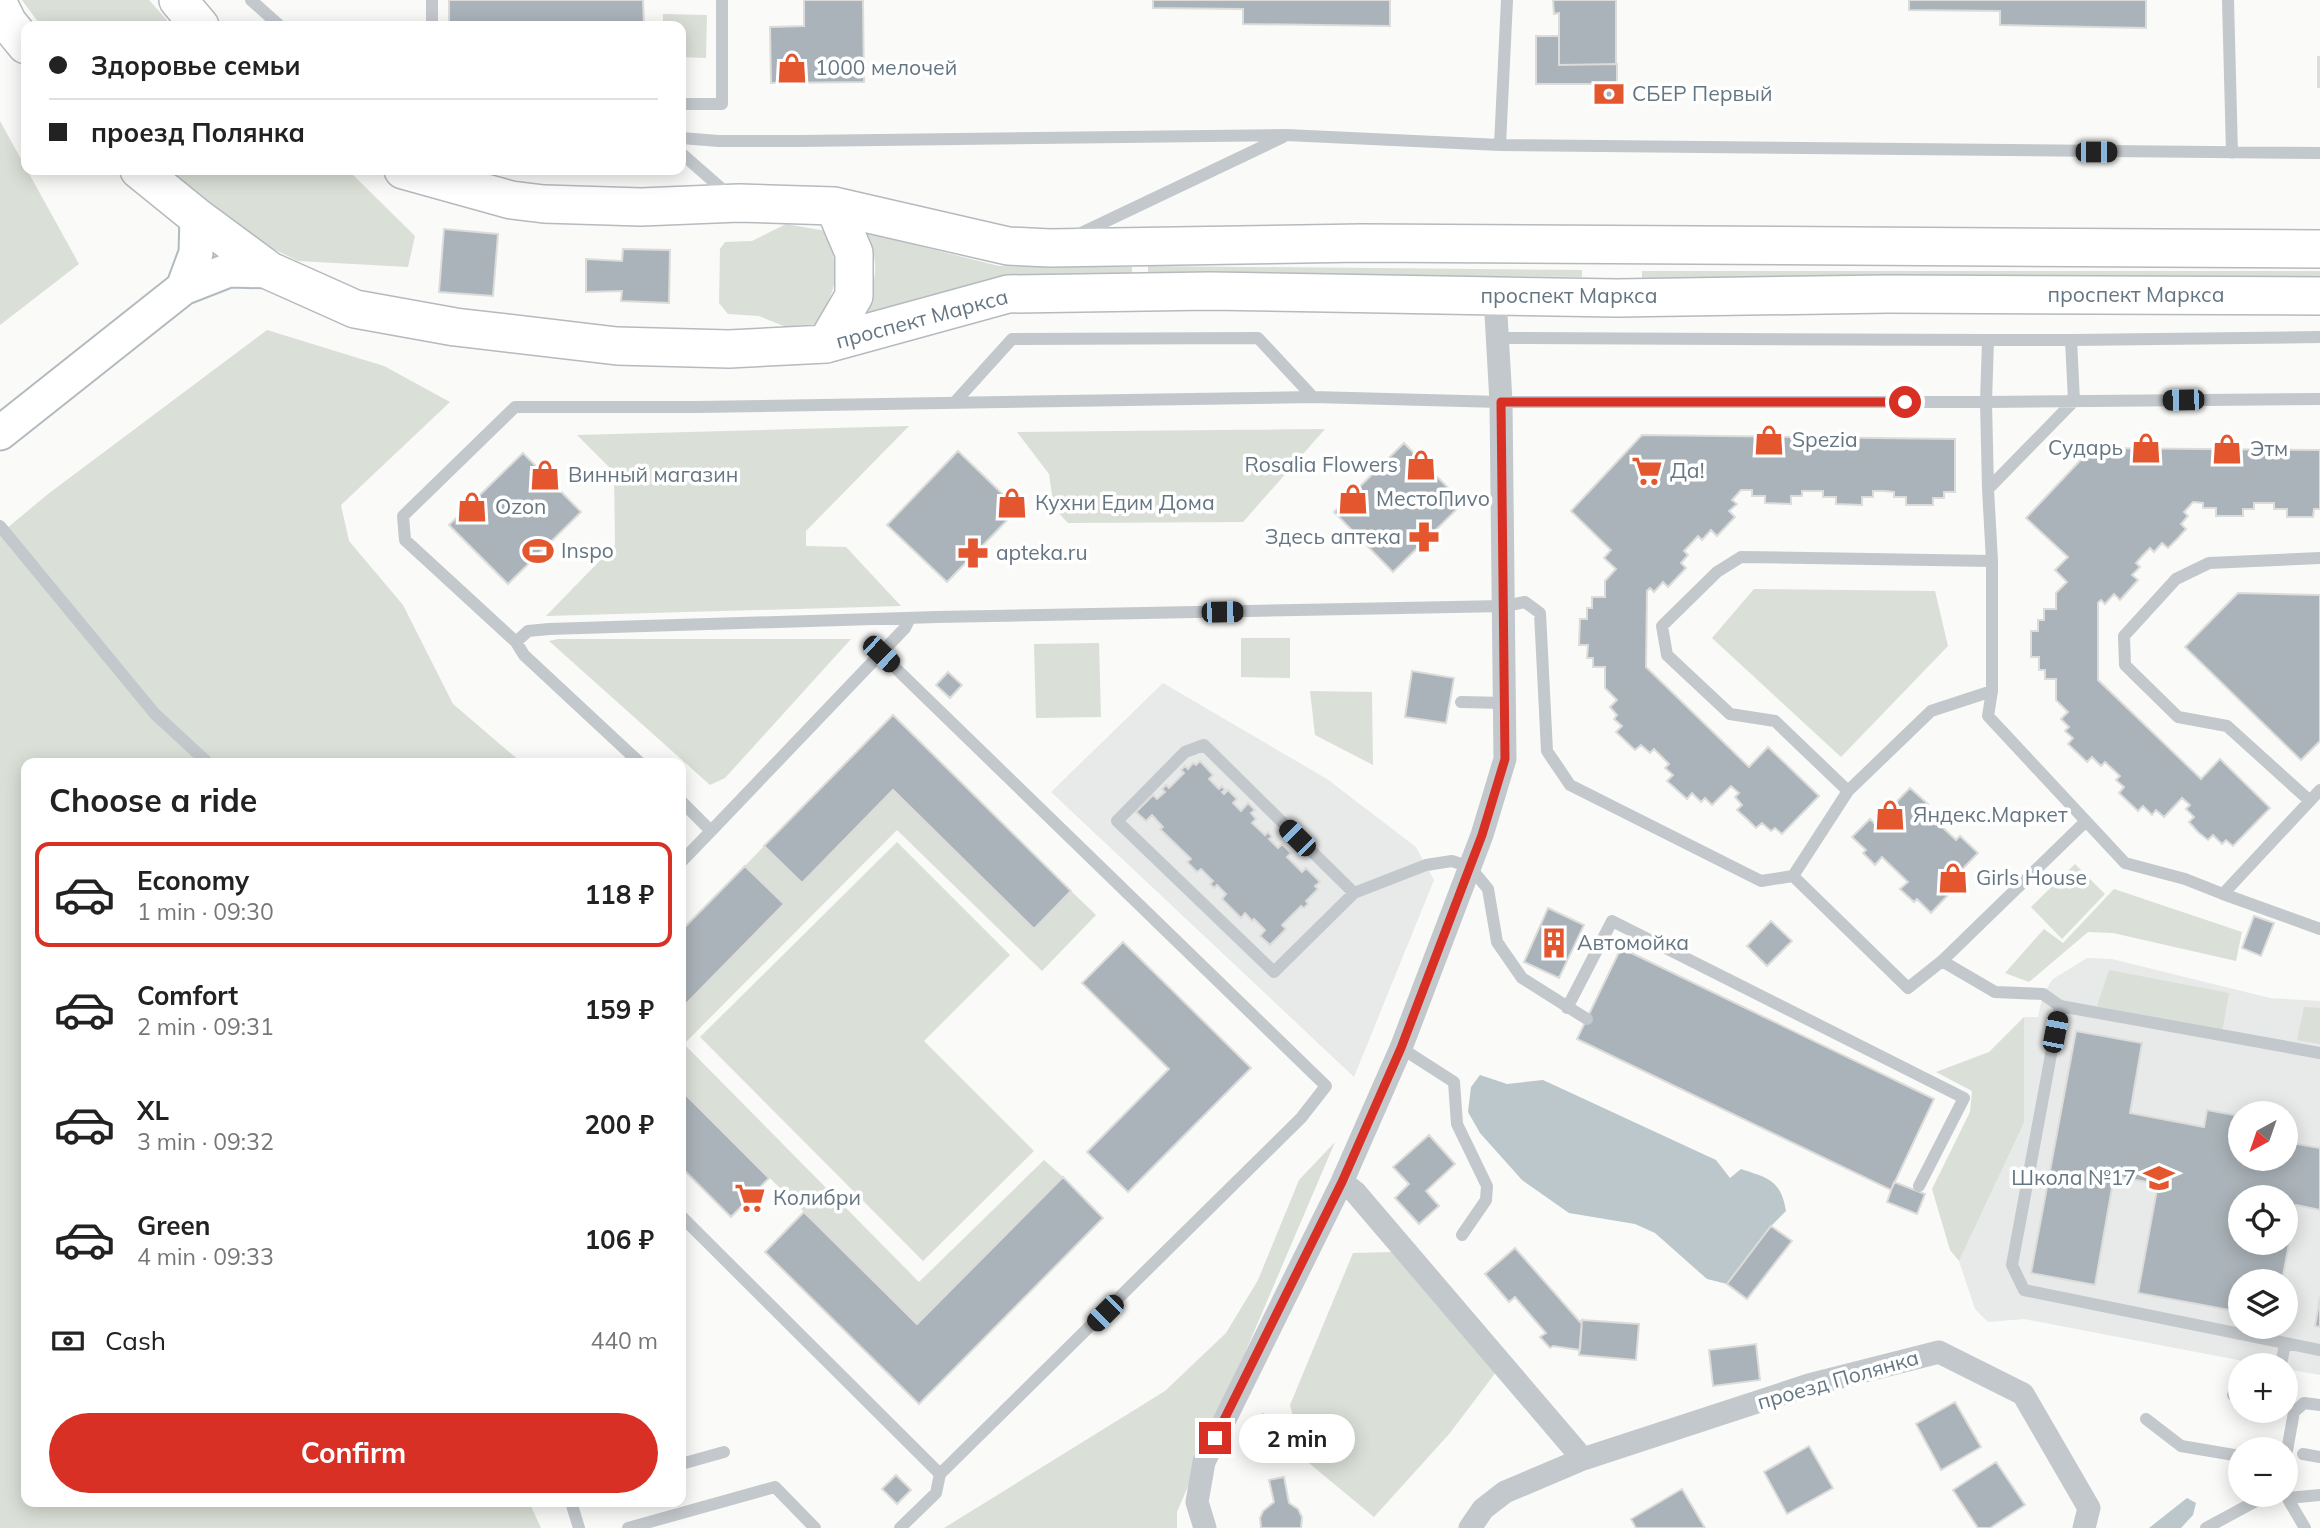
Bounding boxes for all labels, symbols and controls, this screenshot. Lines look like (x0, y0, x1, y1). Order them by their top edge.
text: Здоровье семьи (91, 49, 301, 82)
shop icon: 1000 мелочей (775, 51, 809, 85)
place label: 1000 мелочей (815, 54, 957, 80)
bank icon: СБЕР Первый (1592, 77, 1626, 111)
place label: СБЕР Первый (1632, 80, 1772, 106)
text: проезд Полянка (91, 116, 305, 149)
car (2076, 142, 2118, 163)
street label: проспект Маркса (2048, 281, 2224, 307)
street label: проспект Маркса (1481, 282, 1657, 308)
street label: проспект Маркса (833, 283, 1011, 353)
route start (1889, 386, 1921, 418)
car (2162, 389, 2205, 411)
shop icon: Spezia (1752, 423, 1786, 457)
place label: Spezia (1792, 426, 1858, 452)
shop icon: Сударь (2129, 431, 2163, 465)
shop icon: Этм (2210, 432, 2244, 466)
place label: Сударь (2048, 434, 2123, 460)
place label: Этм (2250, 435, 2288, 461)
shop icon: Rosalia Flowers (1404, 448, 1438, 482)
place label: Rosalia Flowers (1245, 451, 1398, 477)
supermarket icon: Да! (1630, 454, 1664, 488)
place label: Да! (1670, 457, 1704, 483)
shop icon: Винный магазин (528, 458, 562, 492)
place label: Винный магазин (568, 461, 738, 487)
shop icon: МестоПиvо (1336, 482, 1370, 516)
place label: МестоПиvо (1376, 485, 1490, 511)
shop icon: Кухни Едим Дома (995, 486, 1029, 520)
place label: Кухни Едим Дома (1035, 489, 1215, 515)
shop icon: Ozon (455, 490, 489, 524)
place label: Ozon (495, 493, 546, 519)
pharmacy icon: Здесь аптека (1407, 520, 1441, 554)
place label: Здесь аптека (1265, 523, 1401, 549)
sports icon: Inspo (521, 534, 555, 568)
pharmacy icon: apteka.ru (956, 536, 990, 570)
place label: Inspo (561, 537, 614, 563)
place label: apteka.ru (996, 539, 1088, 565)
car (1201, 601, 1244, 623)
car (859, 632, 904, 676)
text: Choose a ride (49, 780, 257, 820)
shop icon: Яндекс.Маркет (1873, 798, 1907, 832)
place label: Яндекс.Маркет (1913, 801, 2068, 827)
car (1275, 816, 1320, 860)
shop icon: Girls House (1936, 861, 1970, 895)
icon: car (53, 863, 116, 926)
text: Economy (137, 864, 249, 897)
place label: Girls House (1976, 864, 2087, 890)
text: 118 ₽ (584, 878, 654, 911)
text: 1 min · 09:30 (137, 897, 274, 926)
building icon: Автомойка (1537, 926, 1571, 960)
place label: Автомойка (1577, 929, 1689, 955)
icon: car (53, 978, 116, 1041)
text: Comfort (137, 979, 238, 1012)
text: 159 ₽ (584, 993, 654, 1026)
car (2041, 1009, 2070, 1055)
text: 2 min · 09:31 (137, 1012, 274, 1041)
icon: car (53, 1093, 116, 1156)
text: XL (137, 1094, 169, 1127)
north arrow (2228, 1101, 2298, 1171)
map controls (2228, 1101, 2298, 1507)
text: 200 ₽ (584, 1108, 654, 1141)
text: 3 min · 09:32 (137, 1127, 274, 1156)
school or university icon: Школа №17 (2142, 1161, 2176, 1195)
place label: Школа №17 (2011, 1164, 2136, 1190)
supermarket icon: Колибри (733, 1181, 767, 1215)
place label: Колибри (773, 1184, 861, 1210)
button: locate (2228, 1185, 2298, 1255)
icon: car (53, 1208, 116, 1271)
text: Green (137, 1209, 210, 1242)
text: 106 ₽ (584, 1223, 654, 1256)
text: 4 min · 09:33 (137, 1242, 274, 1271)
button: layers (2228, 1269, 2298, 1339)
car (1083, 1291, 1128, 1335)
icon: cash (49, 1322, 87, 1360)
text: Cash (105, 1324, 166, 1357)
text: 440 m (590, 1326, 658, 1355)
street label: проезд Полянка (1754, 1344, 1922, 1415)
button: + (2228, 1353, 2298, 1423)
button: Confirm (49, 1413, 658, 1493)
callout: 2 min (1240, 1414, 1355, 1462)
route end (1199, 1422, 1231, 1454)
text: 2 min (1267, 1424, 1327, 1453)
button: − (2228, 1437, 2298, 1507)

